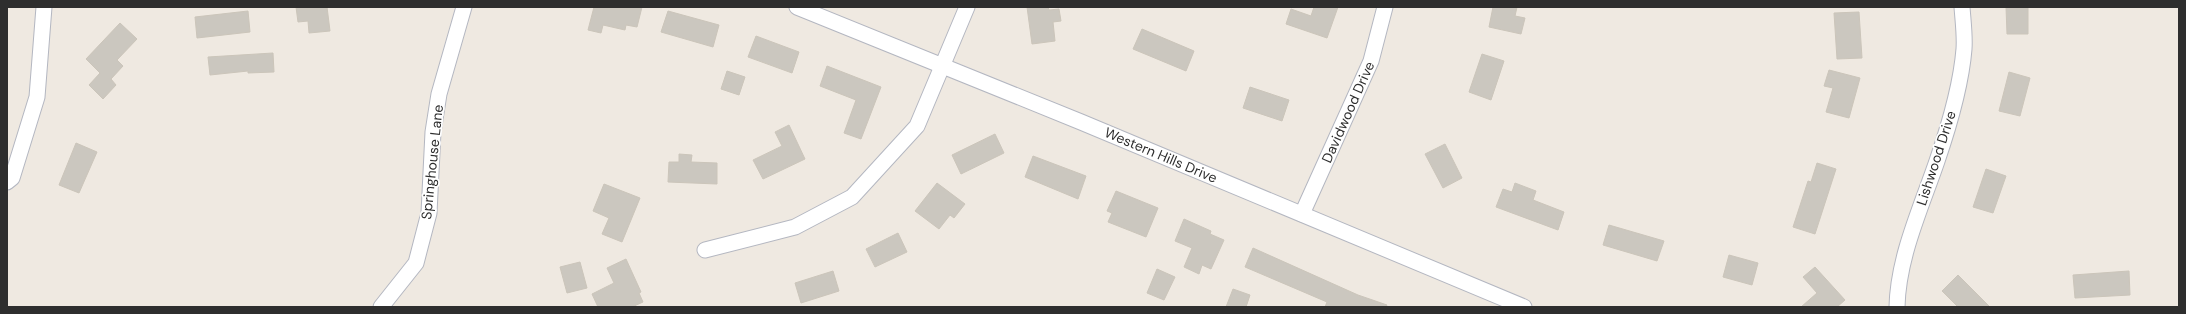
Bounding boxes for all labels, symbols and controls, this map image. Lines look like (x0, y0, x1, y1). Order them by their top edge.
street label: Davidwood Drive (1318, 58, 1378, 166)
street label: Springhouse Lane (417, 104, 447, 220)
street label: Lishwood Drive (1912, 108, 1960, 208)
street label: Western Hills Drive (1102, 123, 1220, 187)

